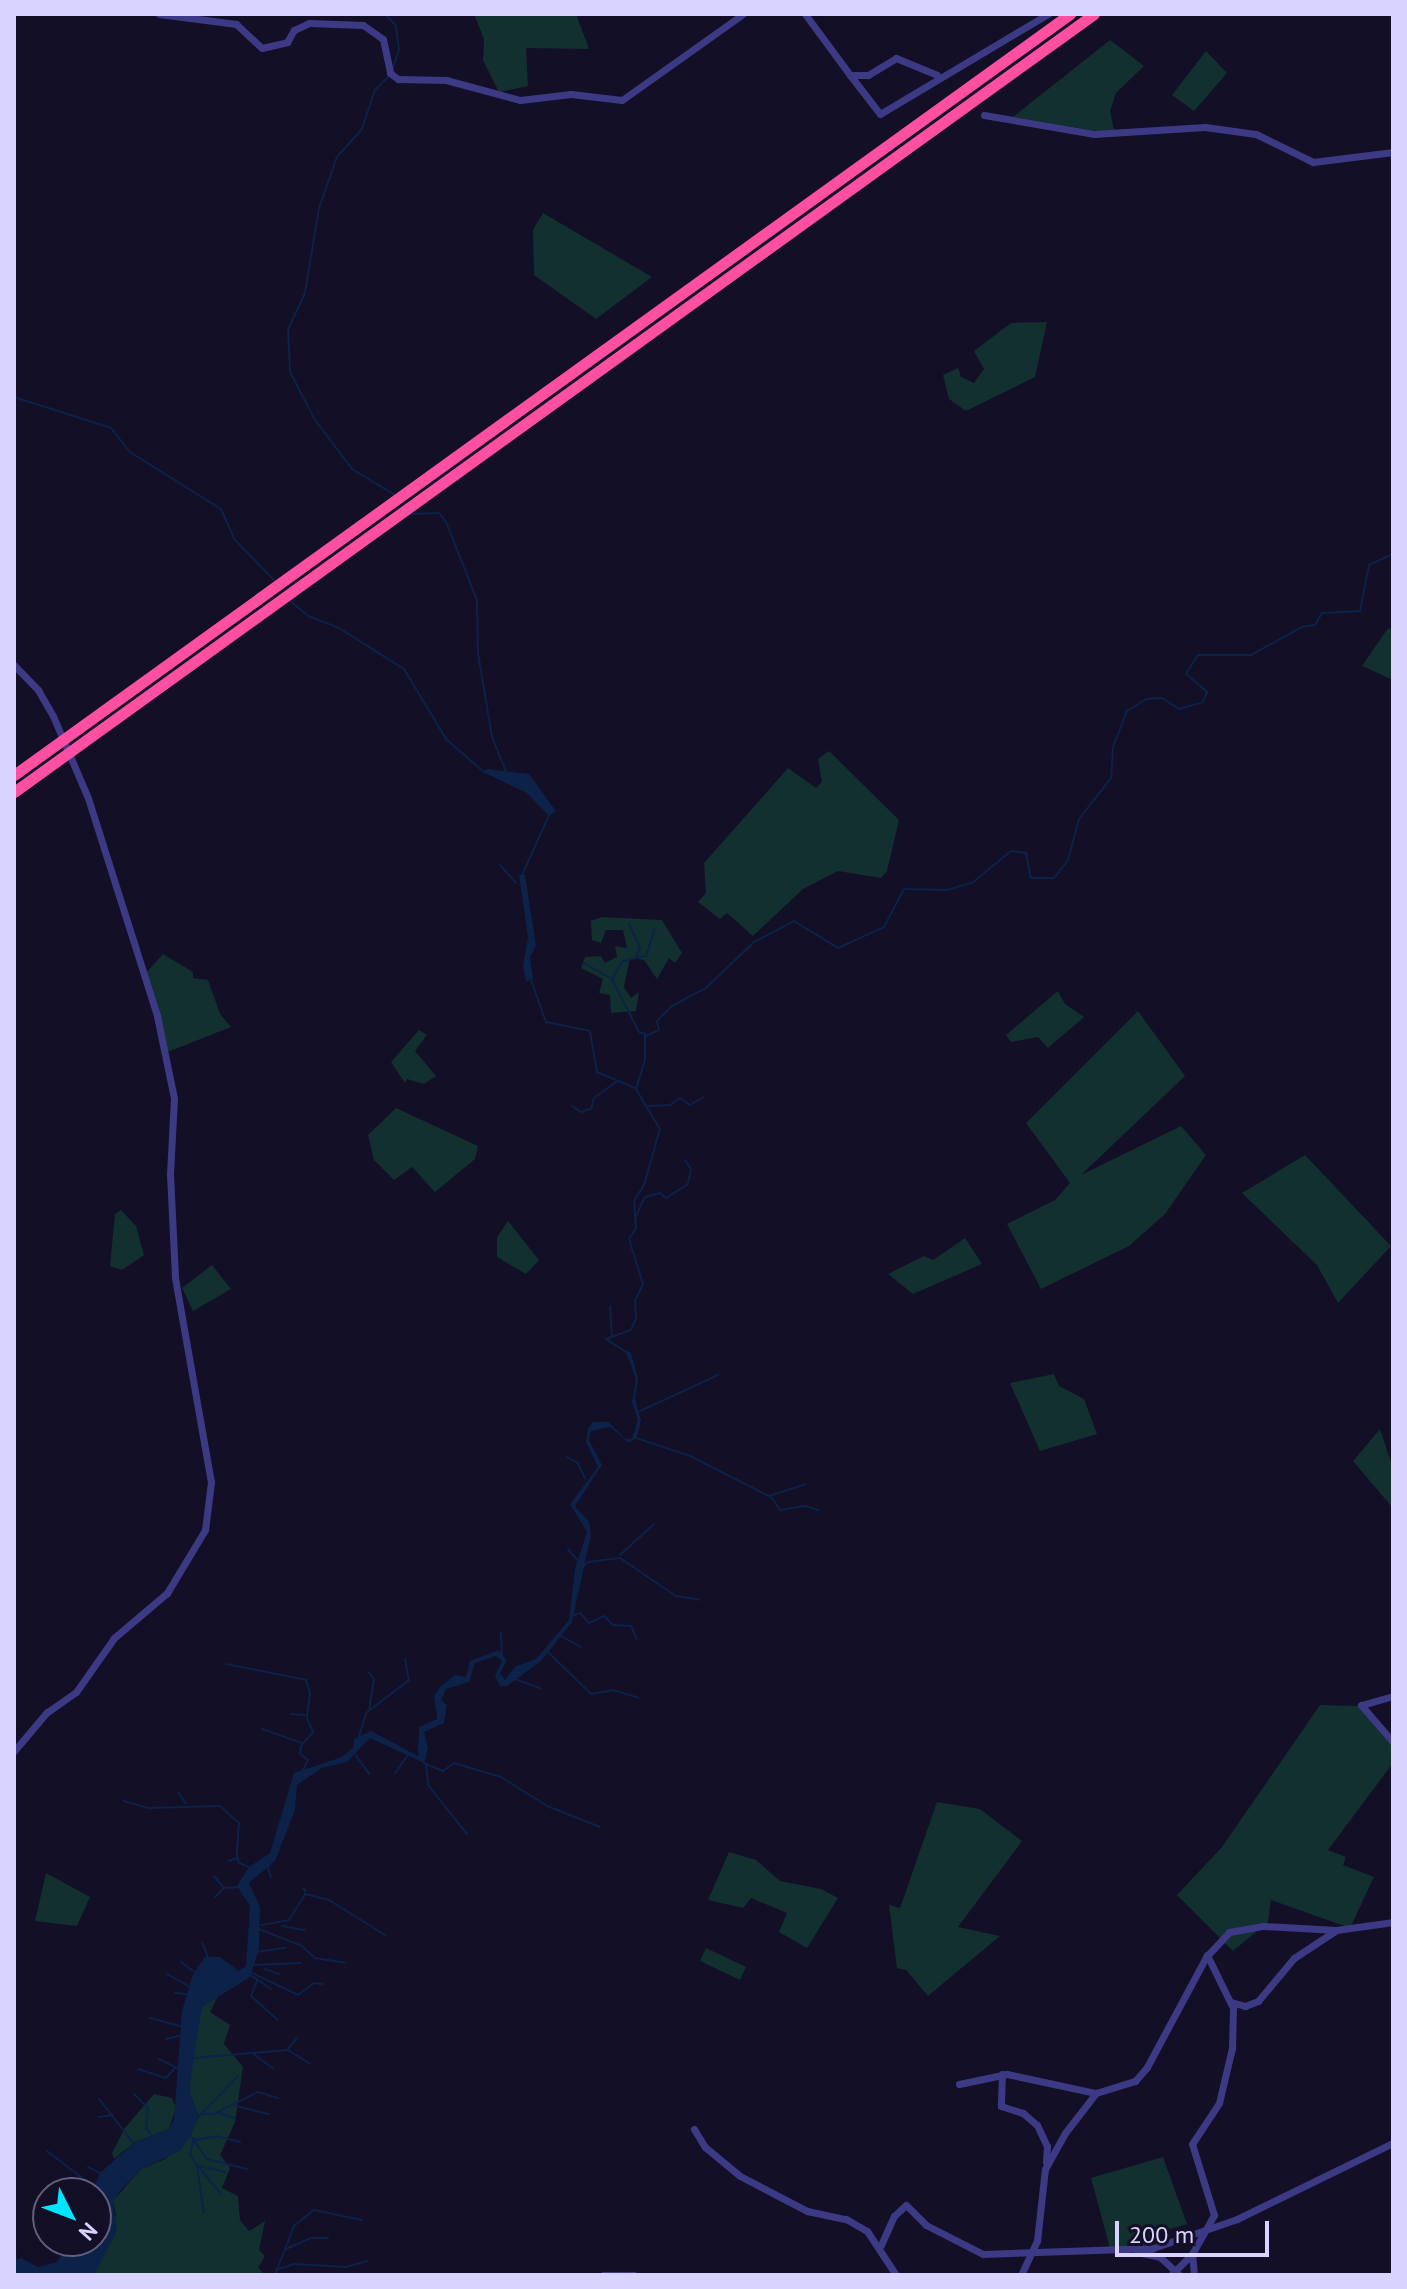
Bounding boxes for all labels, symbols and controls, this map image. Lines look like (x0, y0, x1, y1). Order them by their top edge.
north arrow (32, 2177, 112, 2257)
scale bar (1119, 2205, 1273, 2255)
text: N (73, 2217, 104, 2246)
text: 200 m (1129, 2219, 1194, 2250)

